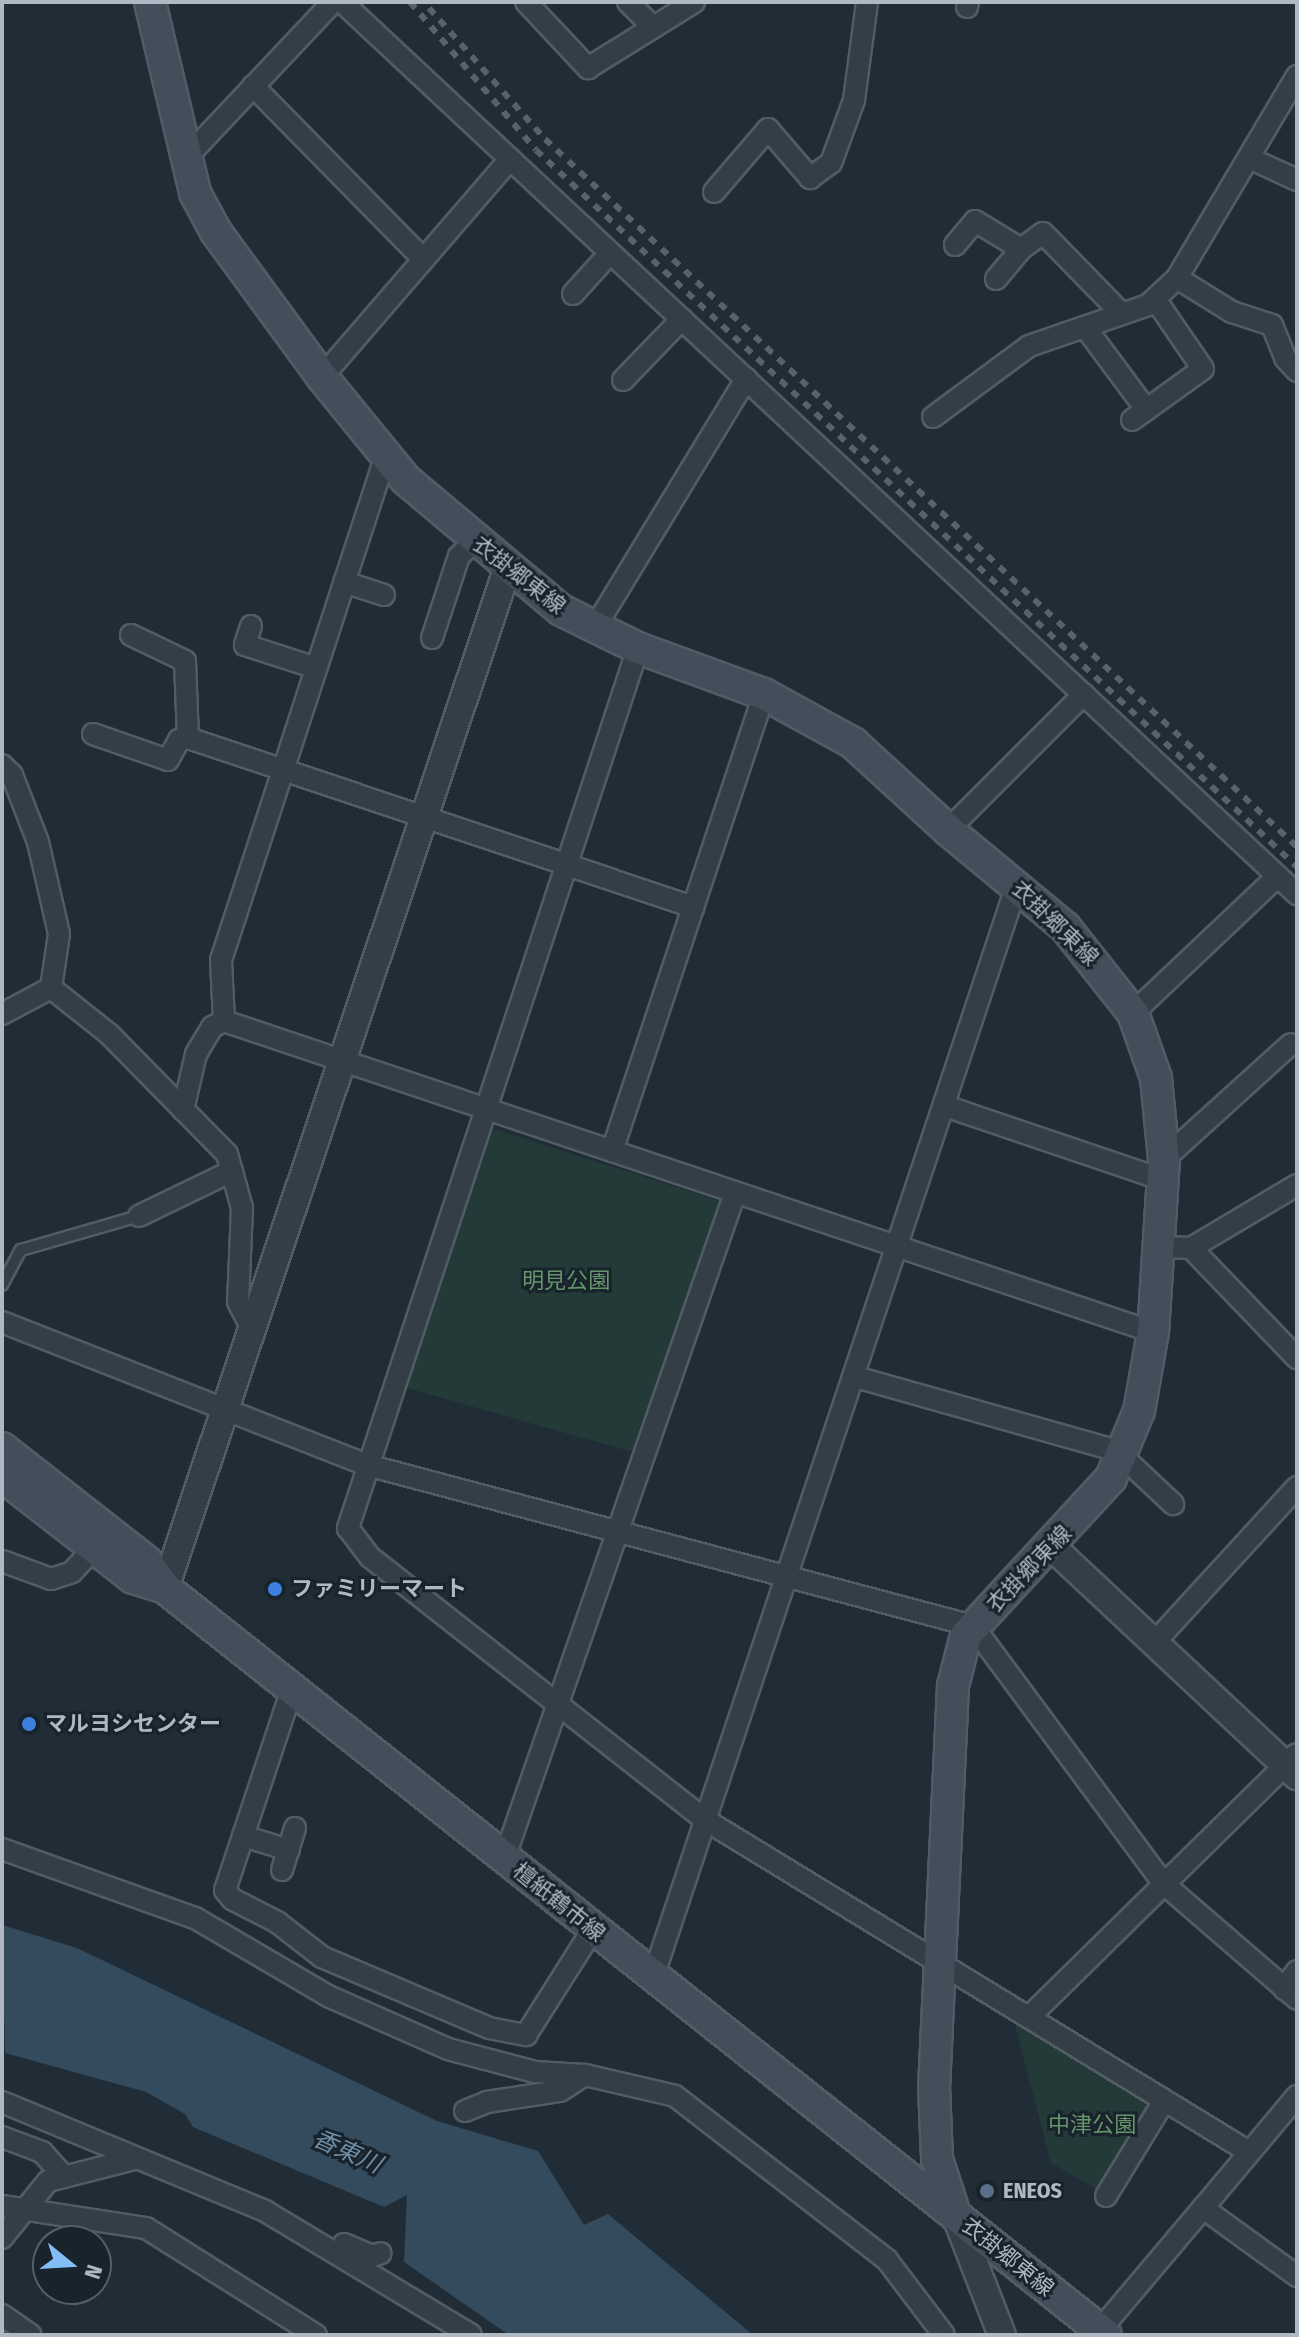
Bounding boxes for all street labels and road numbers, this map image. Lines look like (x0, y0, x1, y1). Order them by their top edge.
street label: 衣掛郷東線 (468, 531, 570, 619)
street label: 衣掛郷東線 (1006, 875, 1104, 971)
street label: 衣掛郷東線 (981, 1520, 1077, 1618)
street label: 檀紙鶴市線 (508, 1857, 610, 1947)
street label: 衣掛郷東線 (957, 2212, 1059, 2302)

